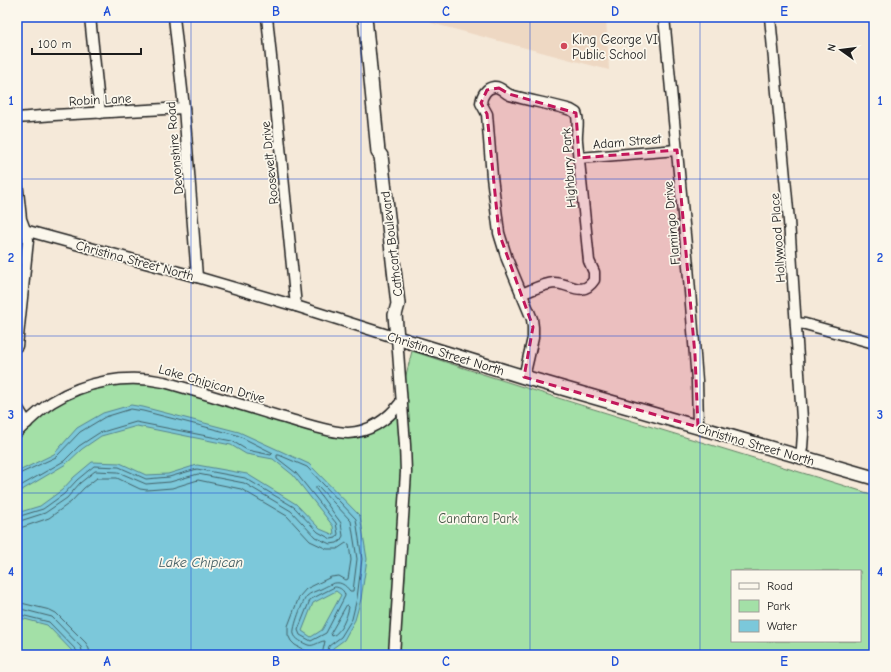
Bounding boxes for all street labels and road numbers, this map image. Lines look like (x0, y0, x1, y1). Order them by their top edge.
street label: Robin Lane (68, 90, 132, 109)
street label: Devonshire Road (163, 101, 186, 195)
street label: Roosevelt Drive (258, 120, 281, 205)
street label: Highbury Park (558, 127, 579, 208)
street label: Adam Street (592, 131, 663, 152)
street label: Flamingo Drive (660, 180, 683, 265)
street label: Cathcart Boulevard (378, 190, 405, 297)
street label: Hollywood Place (767, 192, 788, 283)
street label: Christina Street North (74, 238, 196, 283)
street label: Christina Street North (386, 329, 506, 378)
street label: Lake Chipican Drive (157, 361, 267, 406)
street label: Christina Street North (695, 421, 816, 468)

